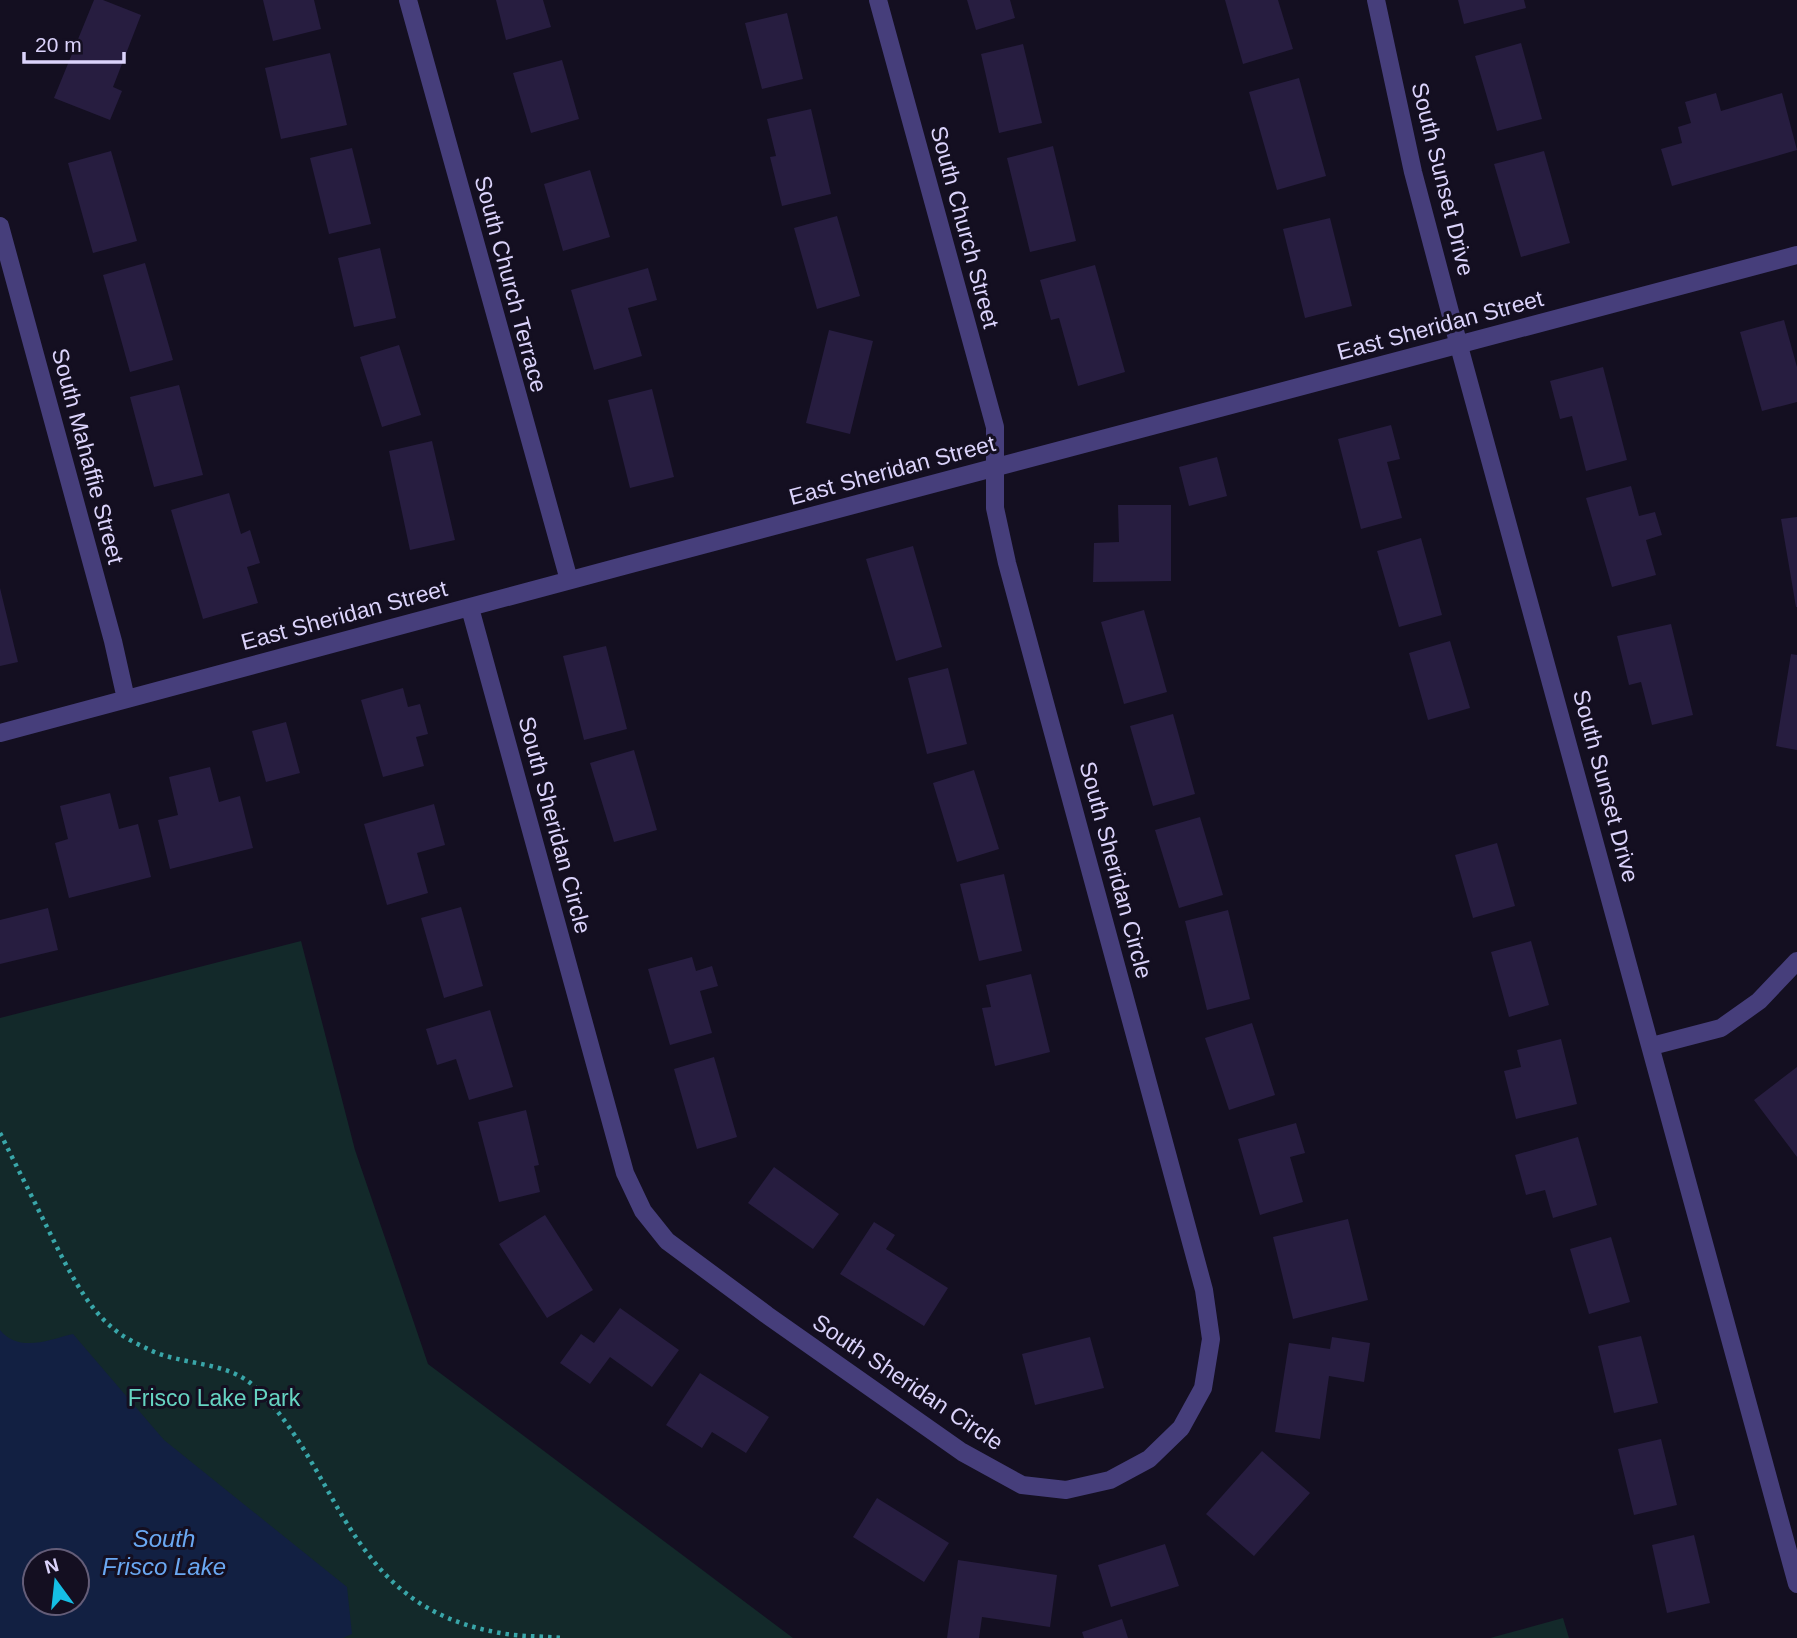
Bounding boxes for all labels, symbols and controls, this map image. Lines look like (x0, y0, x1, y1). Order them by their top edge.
scale bar (24, 21, 124, 65)
text: 20 m (35, 33, 82, 56)
street label: South Sunset Drive (1406, 80, 1480, 278)
street label: South Church Street (925, 123, 1005, 332)
street label: South Church Terrace (470, 173, 552, 395)
street label: East Sheridan Street (1334, 285, 1546, 365)
street label: South Mahaffie Street (47, 345, 129, 567)
street label: East Sheridan Street (786, 430, 998, 510)
street label: East Sheridan Street (238, 575, 450, 655)
street label: South Sunset Drive (1568, 687, 1644, 885)
street label: South Sheridan Circle (513, 714, 597, 936)
street label: South Sheridan Circle (1074, 759, 1158, 981)
street label: South Sheridan Circle (808, 1309, 1008, 1455)
park label: Frisco Lake Park (128, 1385, 301, 1411)
water label: South Frisco Lake (102, 1525, 226, 1580)
north arrow (21, 1547, 91, 1617)
text: N (42, 1554, 61, 1578)

